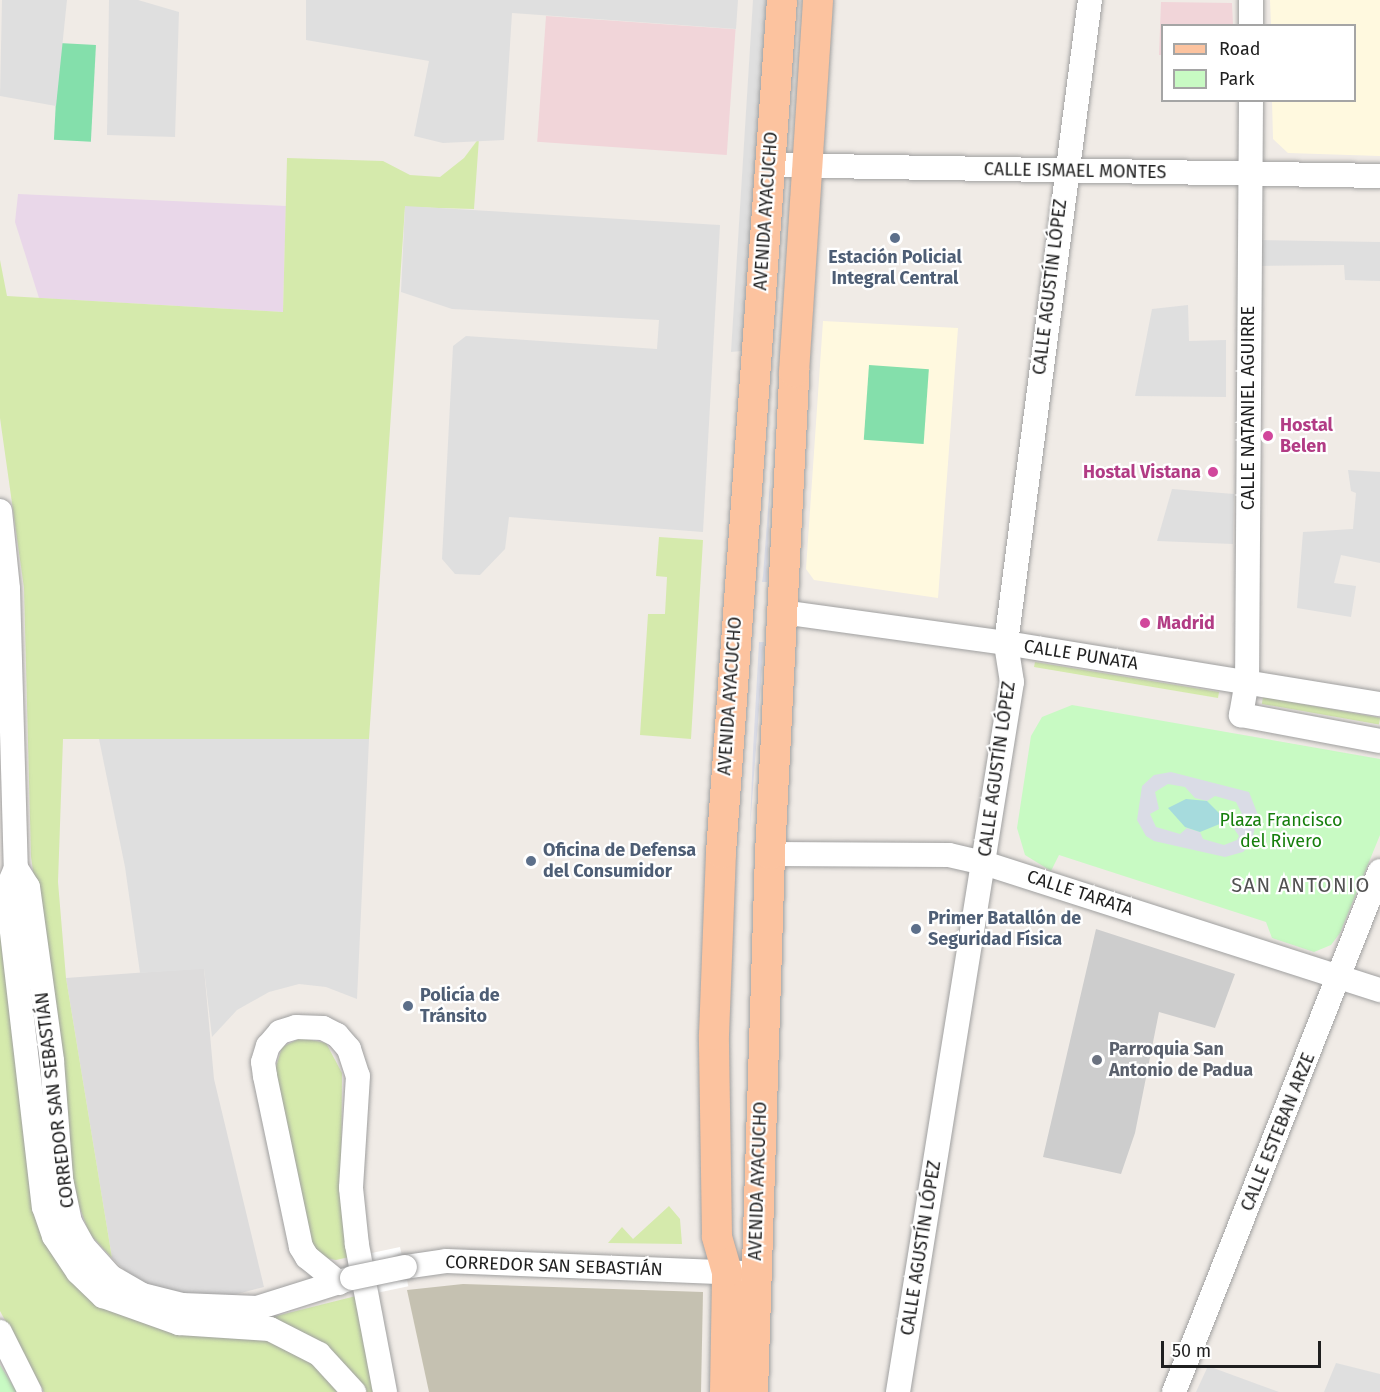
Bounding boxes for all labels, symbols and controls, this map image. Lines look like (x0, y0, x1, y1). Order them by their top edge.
legend (1161, 24, 1356, 102)
text: Road (1219, 38, 1261, 60)
text: Park (1219, 68, 1254, 90)
street label: AVENIDA AYACUCHO (750, 131, 782, 291)
street label: CALLE ISMAEL MONTES (984, 159, 1166, 183)
street label: CALLE AGUSTÍN LÓPEZ (1028, 198, 1072, 376)
marker: Estación Policial Integral Central (888, 231, 902, 245)
place label: Estación Policial Integral Central (828, 247, 962, 290)
street label: CALLE NATANIEL AGUIRRE (1237, 306, 1259, 510)
place label: Hostal Belen (1280, 415, 1333, 458)
marker: Hostal Belen (1261, 429, 1275, 443)
place label: Hostal Vistana (1083, 461, 1201, 483)
marker: Hostal Vistana (1206, 465, 1220, 479)
place label: Madrid (1157, 612, 1215, 634)
street label: AVENIDA AYACUCHO (714, 616, 746, 776)
marker: Madrid (1138, 616, 1152, 630)
street label: CALLE PUNATA (1022, 635, 1140, 675)
street label: CALLE AGUSTÍN LÓPEZ (974, 680, 1020, 858)
park label: Plaza Francisco del Rivero (1219, 810, 1343, 852)
place label: Oficina de Defensa del Consumidor (543, 840, 696, 882)
marker: Oficina de Defensa del Consumidor (524, 854, 538, 868)
street label: CALLE TARATA (1024, 866, 1136, 920)
district label: SAN ANTONIO (1231, 873, 1371, 897)
place label: Primer Batallón de Seguridad Física (928, 908, 1081, 950)
marker: Primer Batallón de Seguridad Física (909, 922, 923, 936)
place label: Policía de Tránsito (420, 985, 500, 1028)
street label: CORREDOR SAN SEBASTIÁN (31, 991, 79, 1209)
marker: Policía de Tránsito (401, 999, 415, 1013)
place label: Parroquia San Antonio de Padua (1109, 1039, 1253, 1082)
street label: CALLE ESTEBAN ARZE (1236, 1050, 1320, 1214)
marker: Parroquia San Antonio de Padua (1090, 1053, 1104, 1067)
street label: AVENIDA AYACUCHO (744, 1101, 772, 1261)
street label: CALLE AGUSTÍN LÓPEZ (896, 1159, 946, 1337)
street label: CORREDOR SAN SEBASTIÁN (445, 1251, 663, 1281)
scale bar (1164, 1329, 1324, 1367)
text: 50 m (1172, 1340, 1211, 1362)

